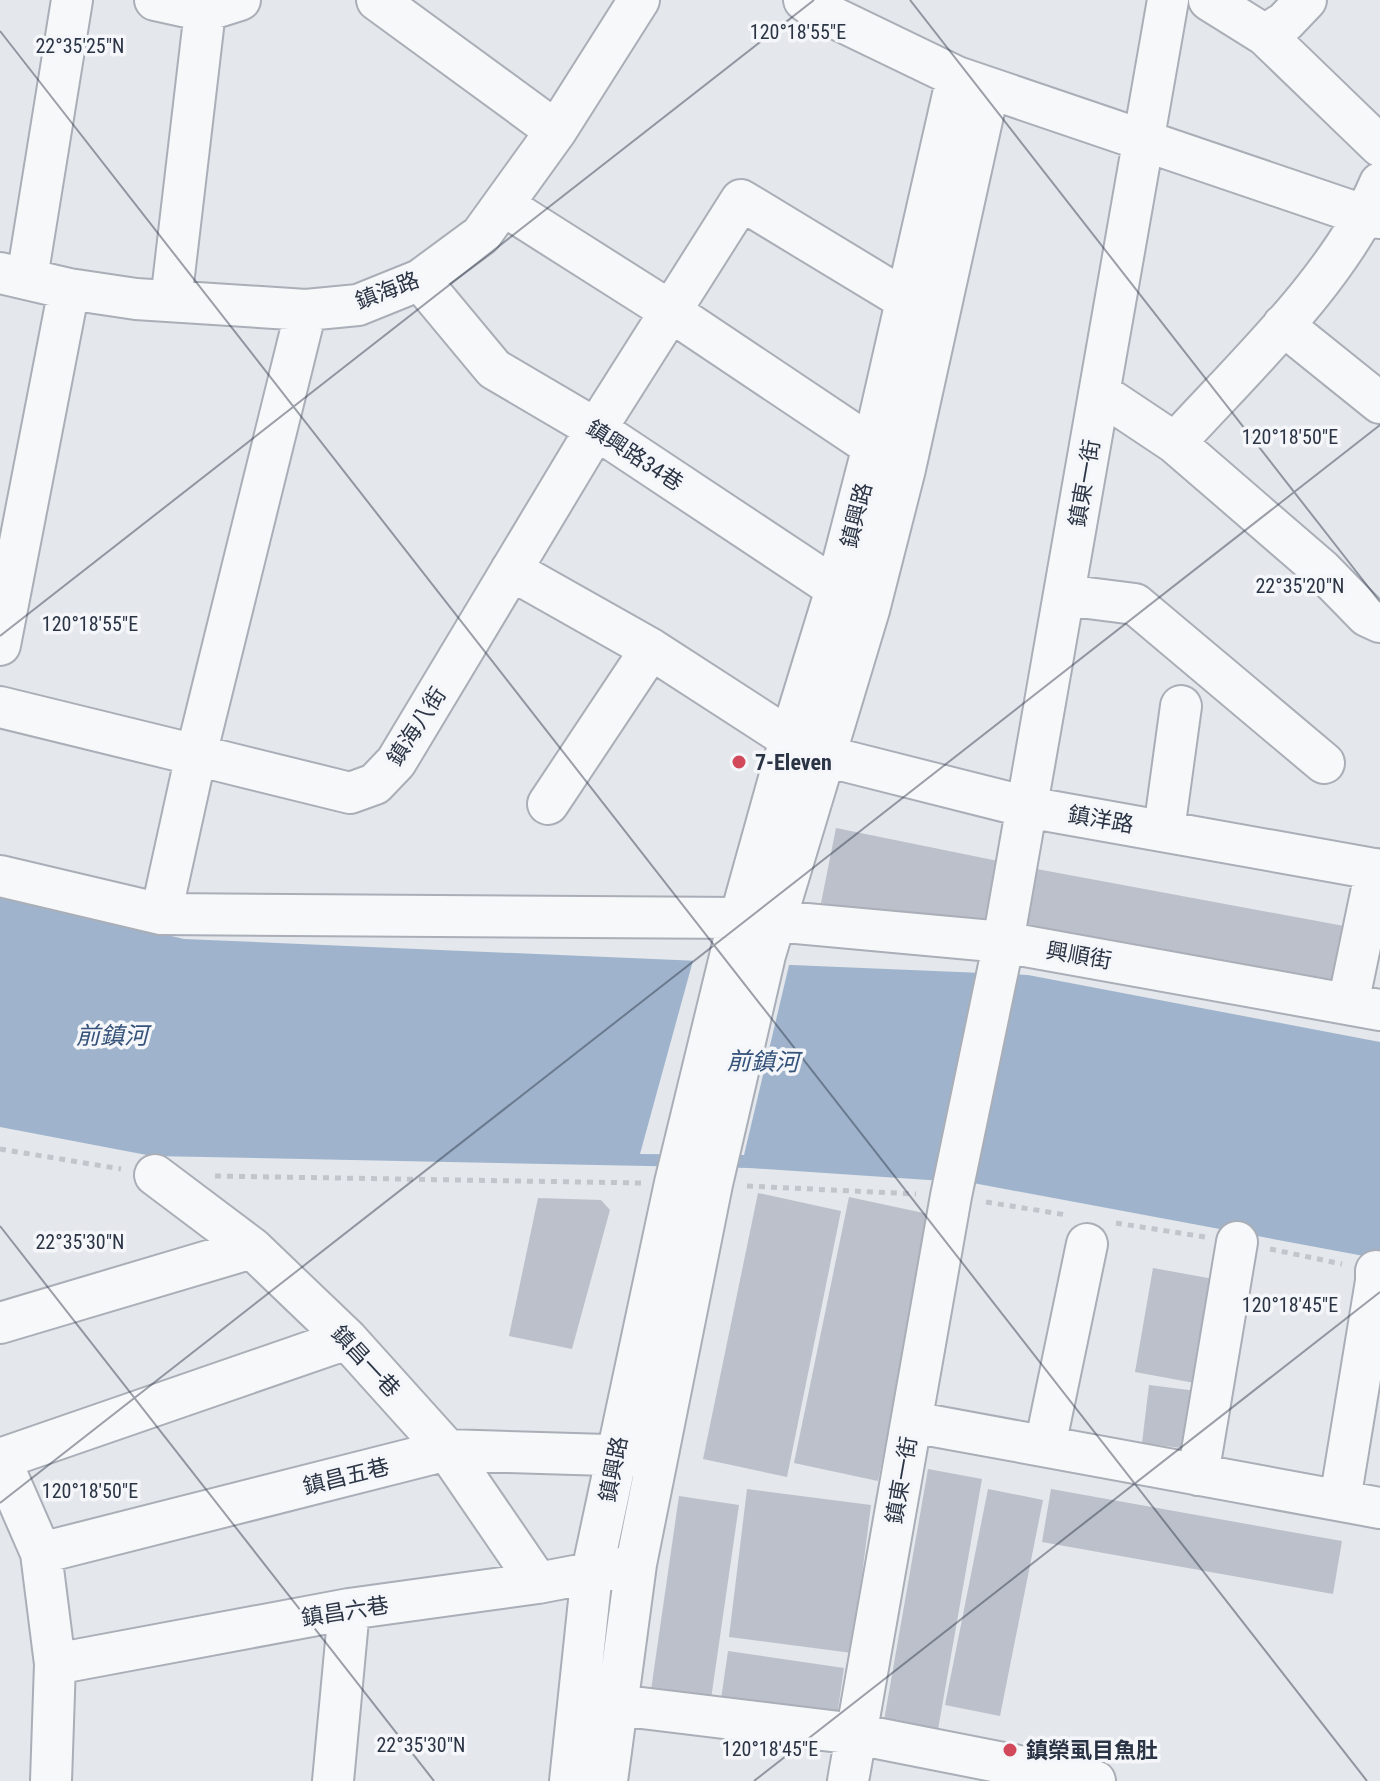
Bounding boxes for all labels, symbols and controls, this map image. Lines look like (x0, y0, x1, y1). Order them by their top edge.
text: 120°18'55"E (750, 20, 846, 44)
text: 22°35'25"N (35, 34, 125, 58)
street label: 鎮海路 (352, 267, 422, 314)
street label: 鎮興路34巷 (582, 415, 688, 496)
text: 120°18'50"E (1242, 425, 1338, 449)
street label: 鎮東一街 (1065, 438, 1104, 529)
street label: 鎮興路 (836, 480, 877, 550)
text: 22°35'20"N (1255, 574, 1345, 598)
text: 120°18'55"E (42, 612, 138, 636)
street label: 鎮海八街 (382, 683, 451, 770)
place label: 7-Eleven (755, 750, 832, 775)
marker: 7-Eleven (730, 753, 748, 771)
street label: 鎮洋路 (1066, 801, 1136, 838)
street label: 興順街 (1044, 937, 1114, 974)
water label: 前鎮河 (76, 1022, 152, 1050)
water label: 前鎮河 (727, 1047, 803, 1077)
text: 22°35'30"N (35, 1230, 125, 1254)
text: 120°18'45"E (1242, 1293, 1338, 1317)
street label: 鎮昌一巷 (326, 1321, 405, 1402)
street label: 鎮興路 (595, 1434, 632, 1504)
street label: 鎮東一街 (882, 1435, 921, 1526)
street label: 鎮昌五巷 (300, 1454, 392, 1499)
text: 120°18'50"E (42, 1479, 138, 1503)
street label: 鎮昌六巷 (300, 1592, 390, 1631)
text: 22°35'30"N (376, 1733, 466, 1757)
text: 120°18'45"E (722, 1737, 818, 1761)
place label: 鎮榮虱目魚肚 (1026, 1738, 1158, 1763)
marker: 鎮榮虱目魚肚 (1001, 1741, 1019, 1759)

